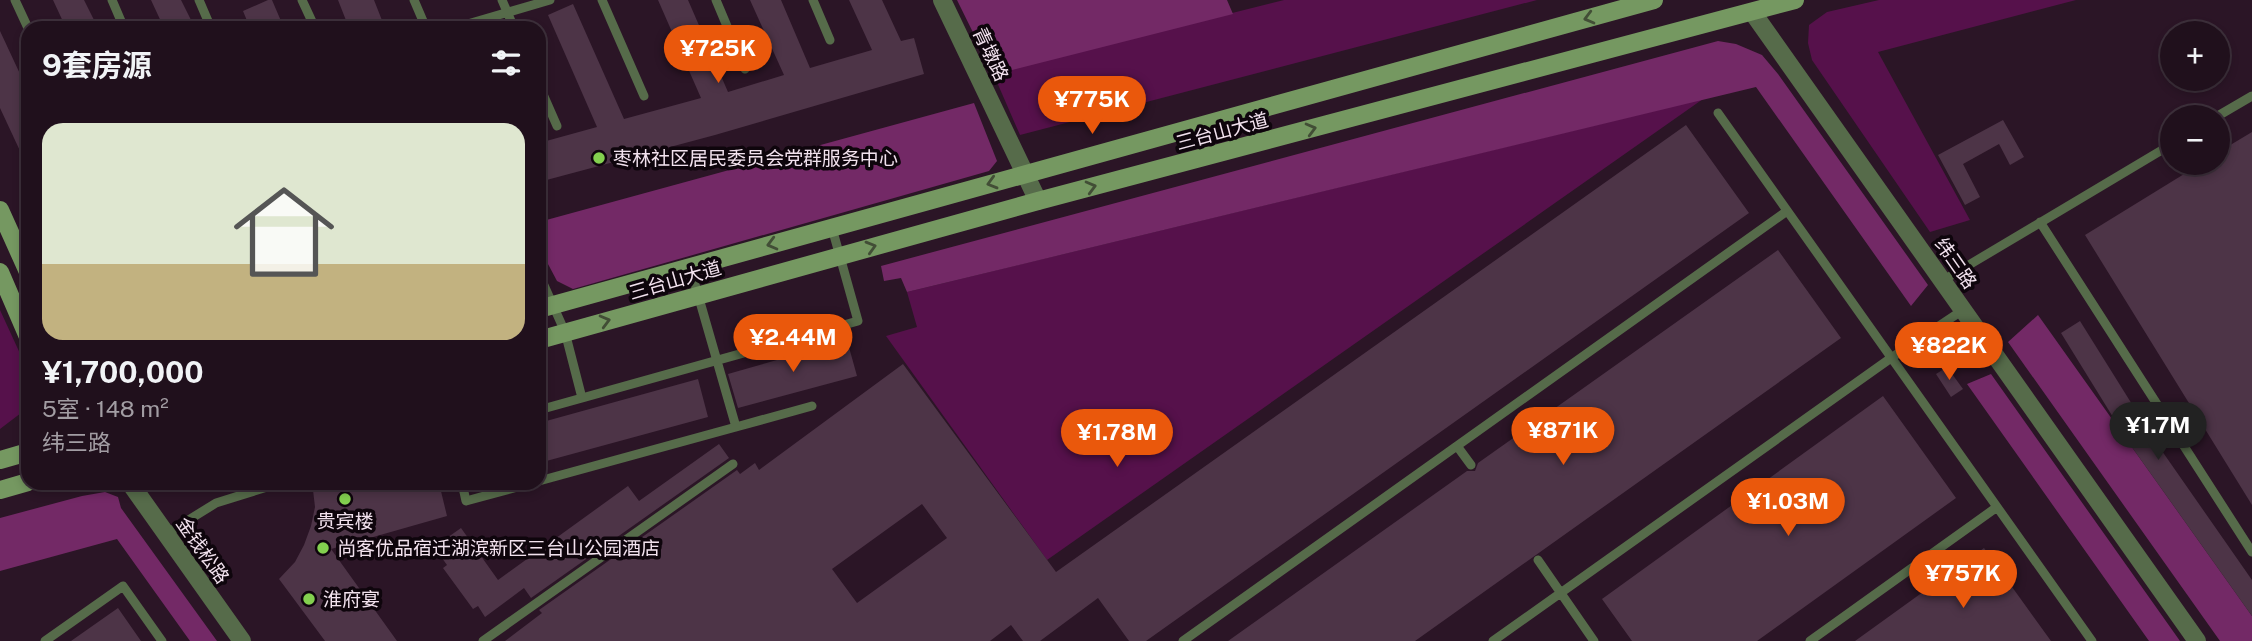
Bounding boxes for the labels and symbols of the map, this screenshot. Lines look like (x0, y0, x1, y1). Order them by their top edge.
one-way arrow (1583, 10, 1595, 24)
street label: 青墩路 (969, 24, 1013, 84)
pin: ¥725K (669, 25, 767, 85)
pin: ¥775K (1043, 76, 1141, 136)
street label: 三台山大道 (1173, 108, 1271, 154)
one-way arrow (1304, 123, 1316, 137)
place label: 枣林社区居民委员会党群服务中心 (613, 147, 898, 169)
marker: 枣林社区居民委员会党群服务中心 (591, 150, 607, 166)
one-way arrow (986, 175, 998, 190)
one-way arrow (1084, 181, 1096, 195)
street label: 纬三路 (1931, 233, 1981, 293)
one-way arrow (767, 236, 779, 251)
one-way arrow (865, 241, 877, 255)
street label: 三台山大道 (626, 256, 724, 304)
pin: ¥2.44M (736, 314, 850, 374)
one-way arrow (599, 315, 611, 330)
pin: ¥822K (1900, 322, 1998, 382)
pin: ¥1.7M (2109, 402, 2207, 462)
pin: ¥871K (1514, 407, 1612, 467)
pin: ¥1.78M (1060, 410, 1174, 469)
pin: ¥1.03M (1731, 478, 1845, 538)
marker: 贵宾楼 (337, 491, 353, 507)
place label: 贵宾楼 (316, 510, 374, 532)
street label: 金钱松路 (172, 513, 234, 587)
place label: 尚客优品宿迁湖滨新区三台山公园酒店 (337, 537, 660, 559)
marker: 尚客优品宿迁湖滨新区三台山公园酒店 (315, 540, 331, 556)
pin: ¥757K (1914, 550, 2012, 610)
place label: 淮府宴 (323, 588, 380, 610)
marker: 淮府宴 (301, 591, 317, 607)

